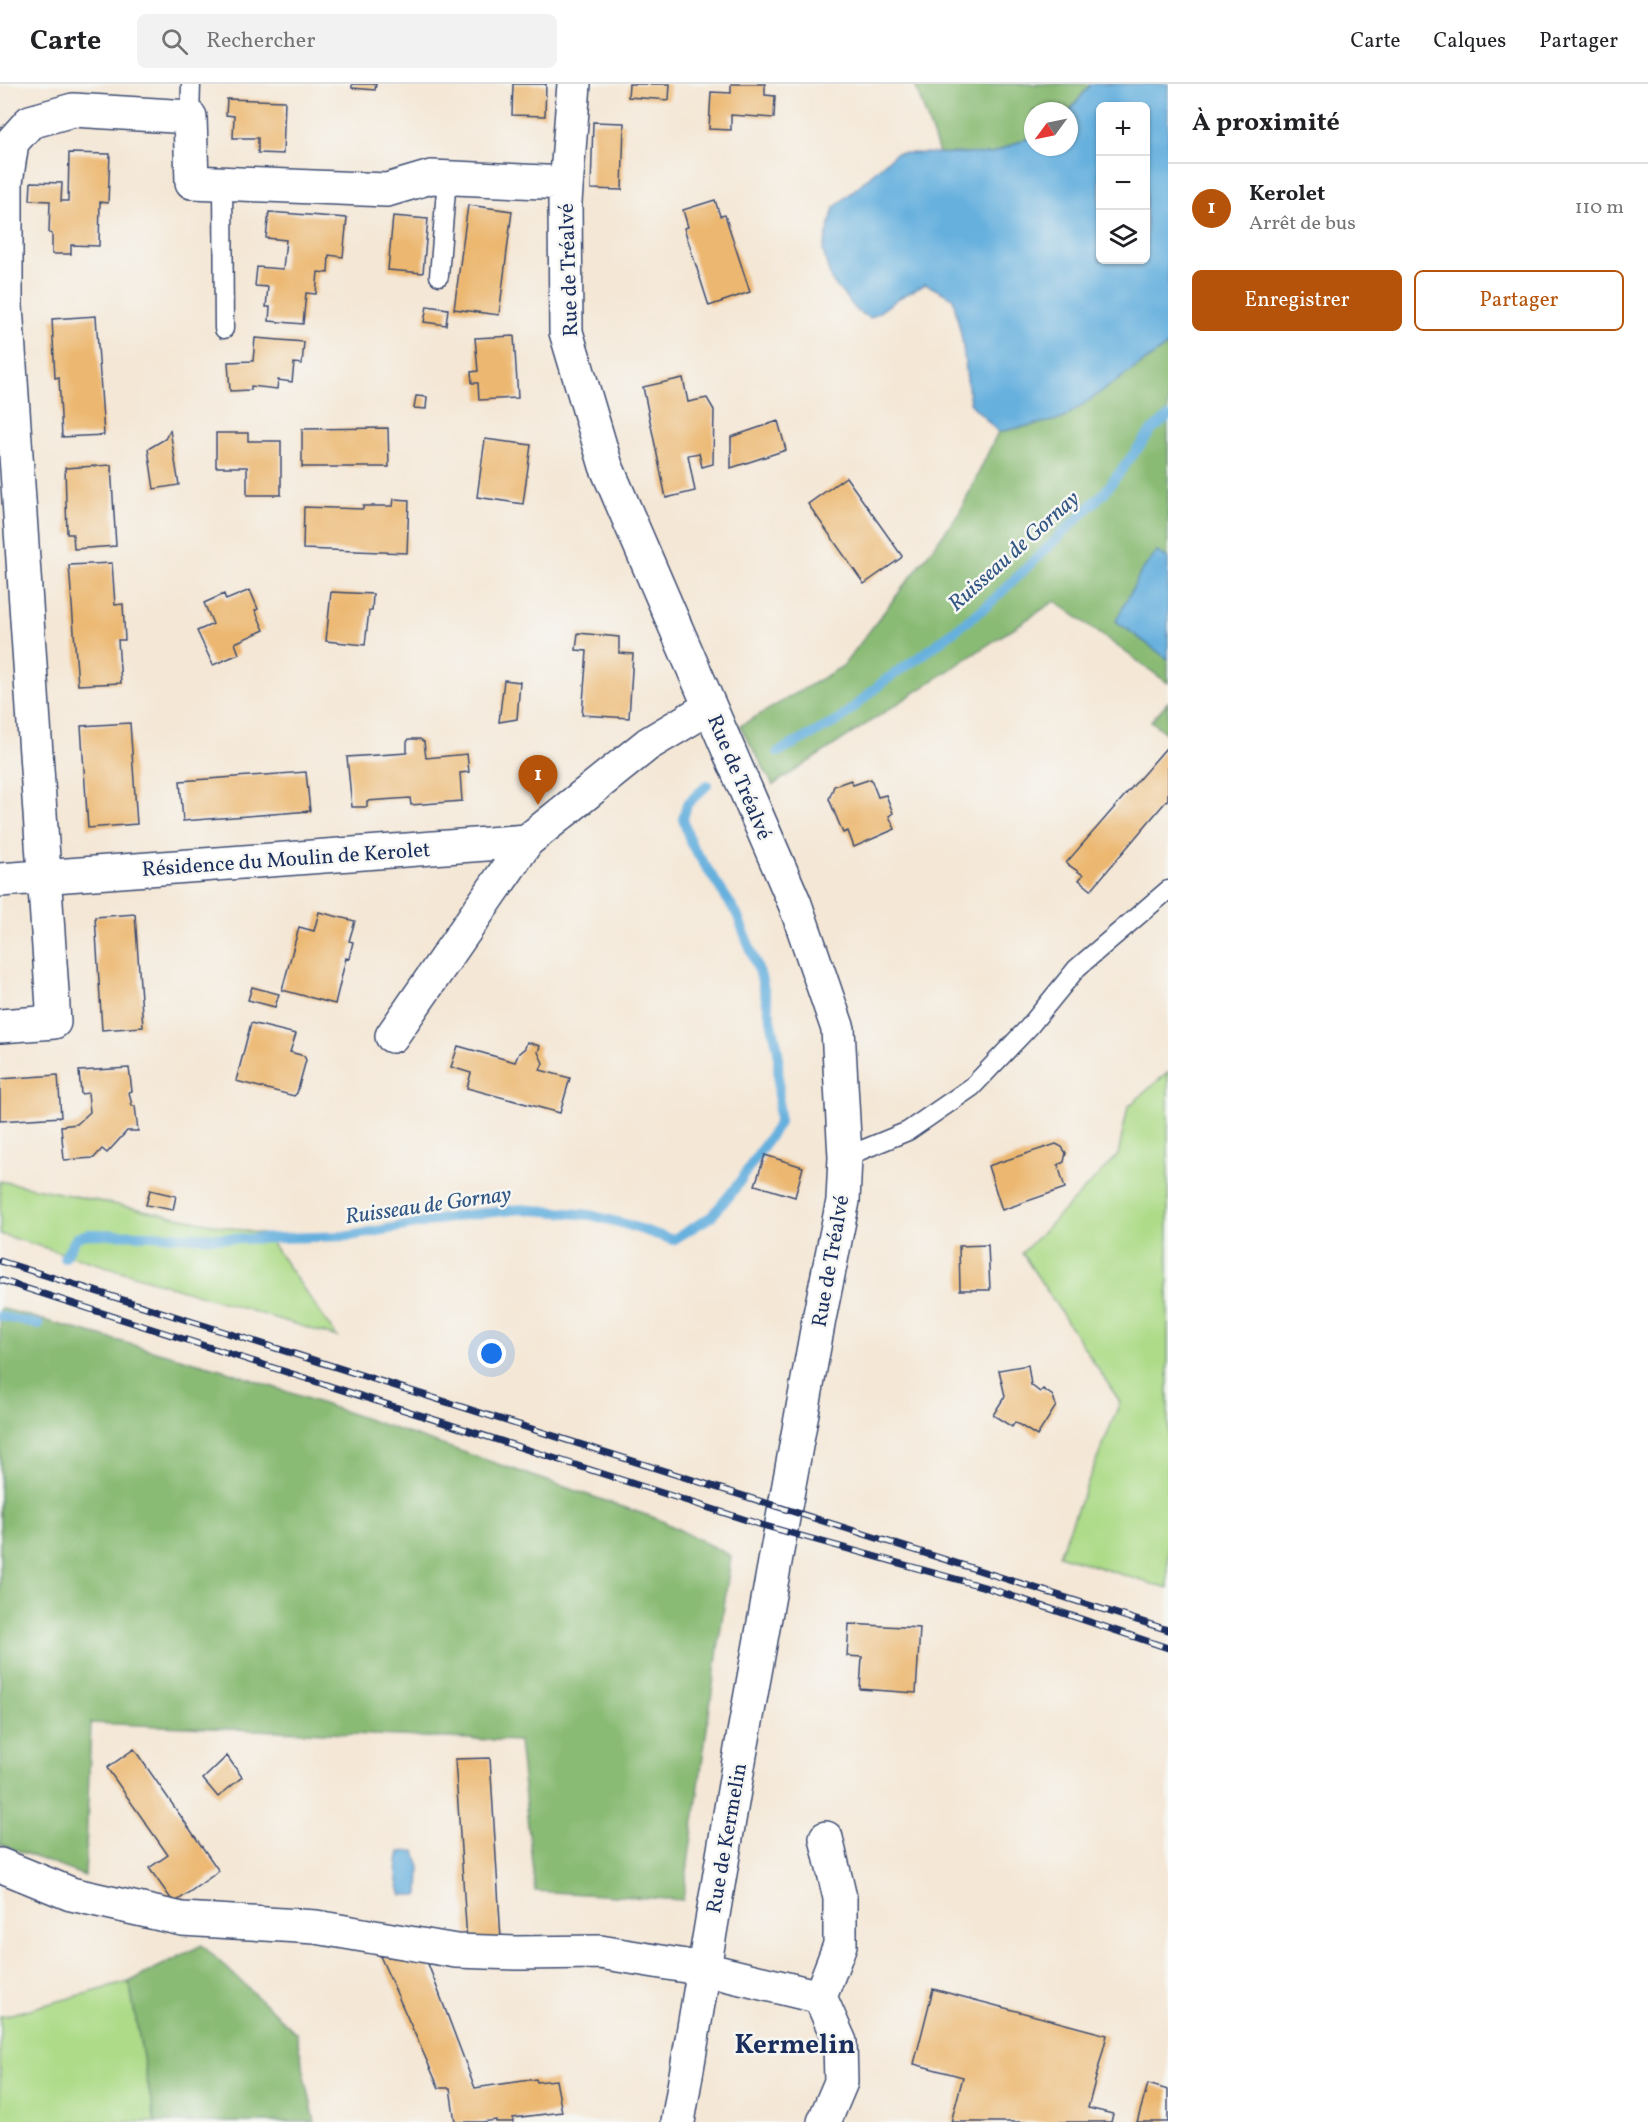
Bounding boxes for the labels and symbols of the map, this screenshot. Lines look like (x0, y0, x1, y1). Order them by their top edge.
north arrow (1024, 102, 1078, 156)
street label: Rue de Tréalvé (553, 203, 586, 337)
water label: Ruisseau de Gornay (942, 484, 1087, 619)
street label: Rue de Tréalvé (699, 710, 778, 845)
pin: 1 (518, 756, 558, 805)
street label: Résidence du Moulin de Kerolet (141, 836, 431, 885)
water label: Ruisseau de Gornay (343, 1179, 514, 1233)
street label: Rue de Tréalvé (806, 1193, 857, 1330)
your location (477, 1339, 506, 1368)
street label: Rue de Kermelin (700, 1761, 755, 1916)
district label: Kermelin (734, 2027, 856, 2065)

